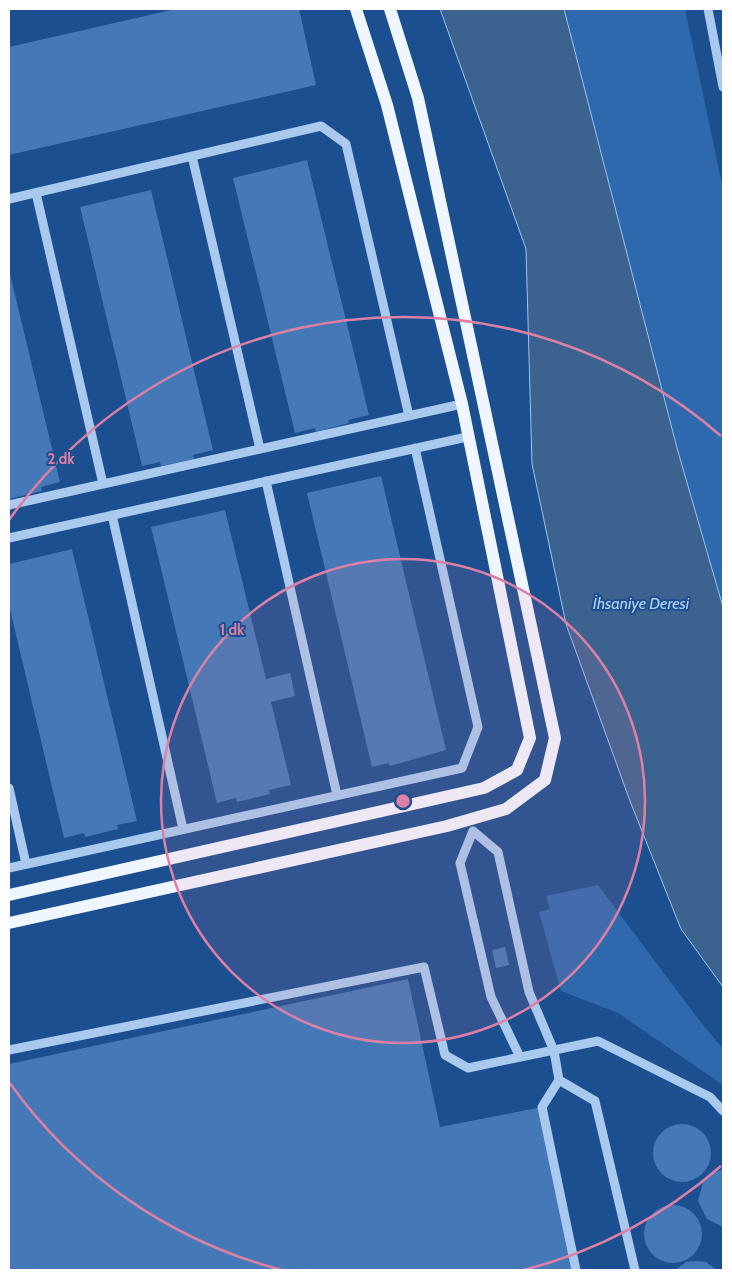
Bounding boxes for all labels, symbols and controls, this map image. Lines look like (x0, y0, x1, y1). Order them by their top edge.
text: 2 dk (47, 450, 75, 468)
water label: İhsaniye Deresi (593, 594, 690, 613)
text: 1 dk (220, 621, 245, 639)
centre of rings (394, 792, 412, 810)

